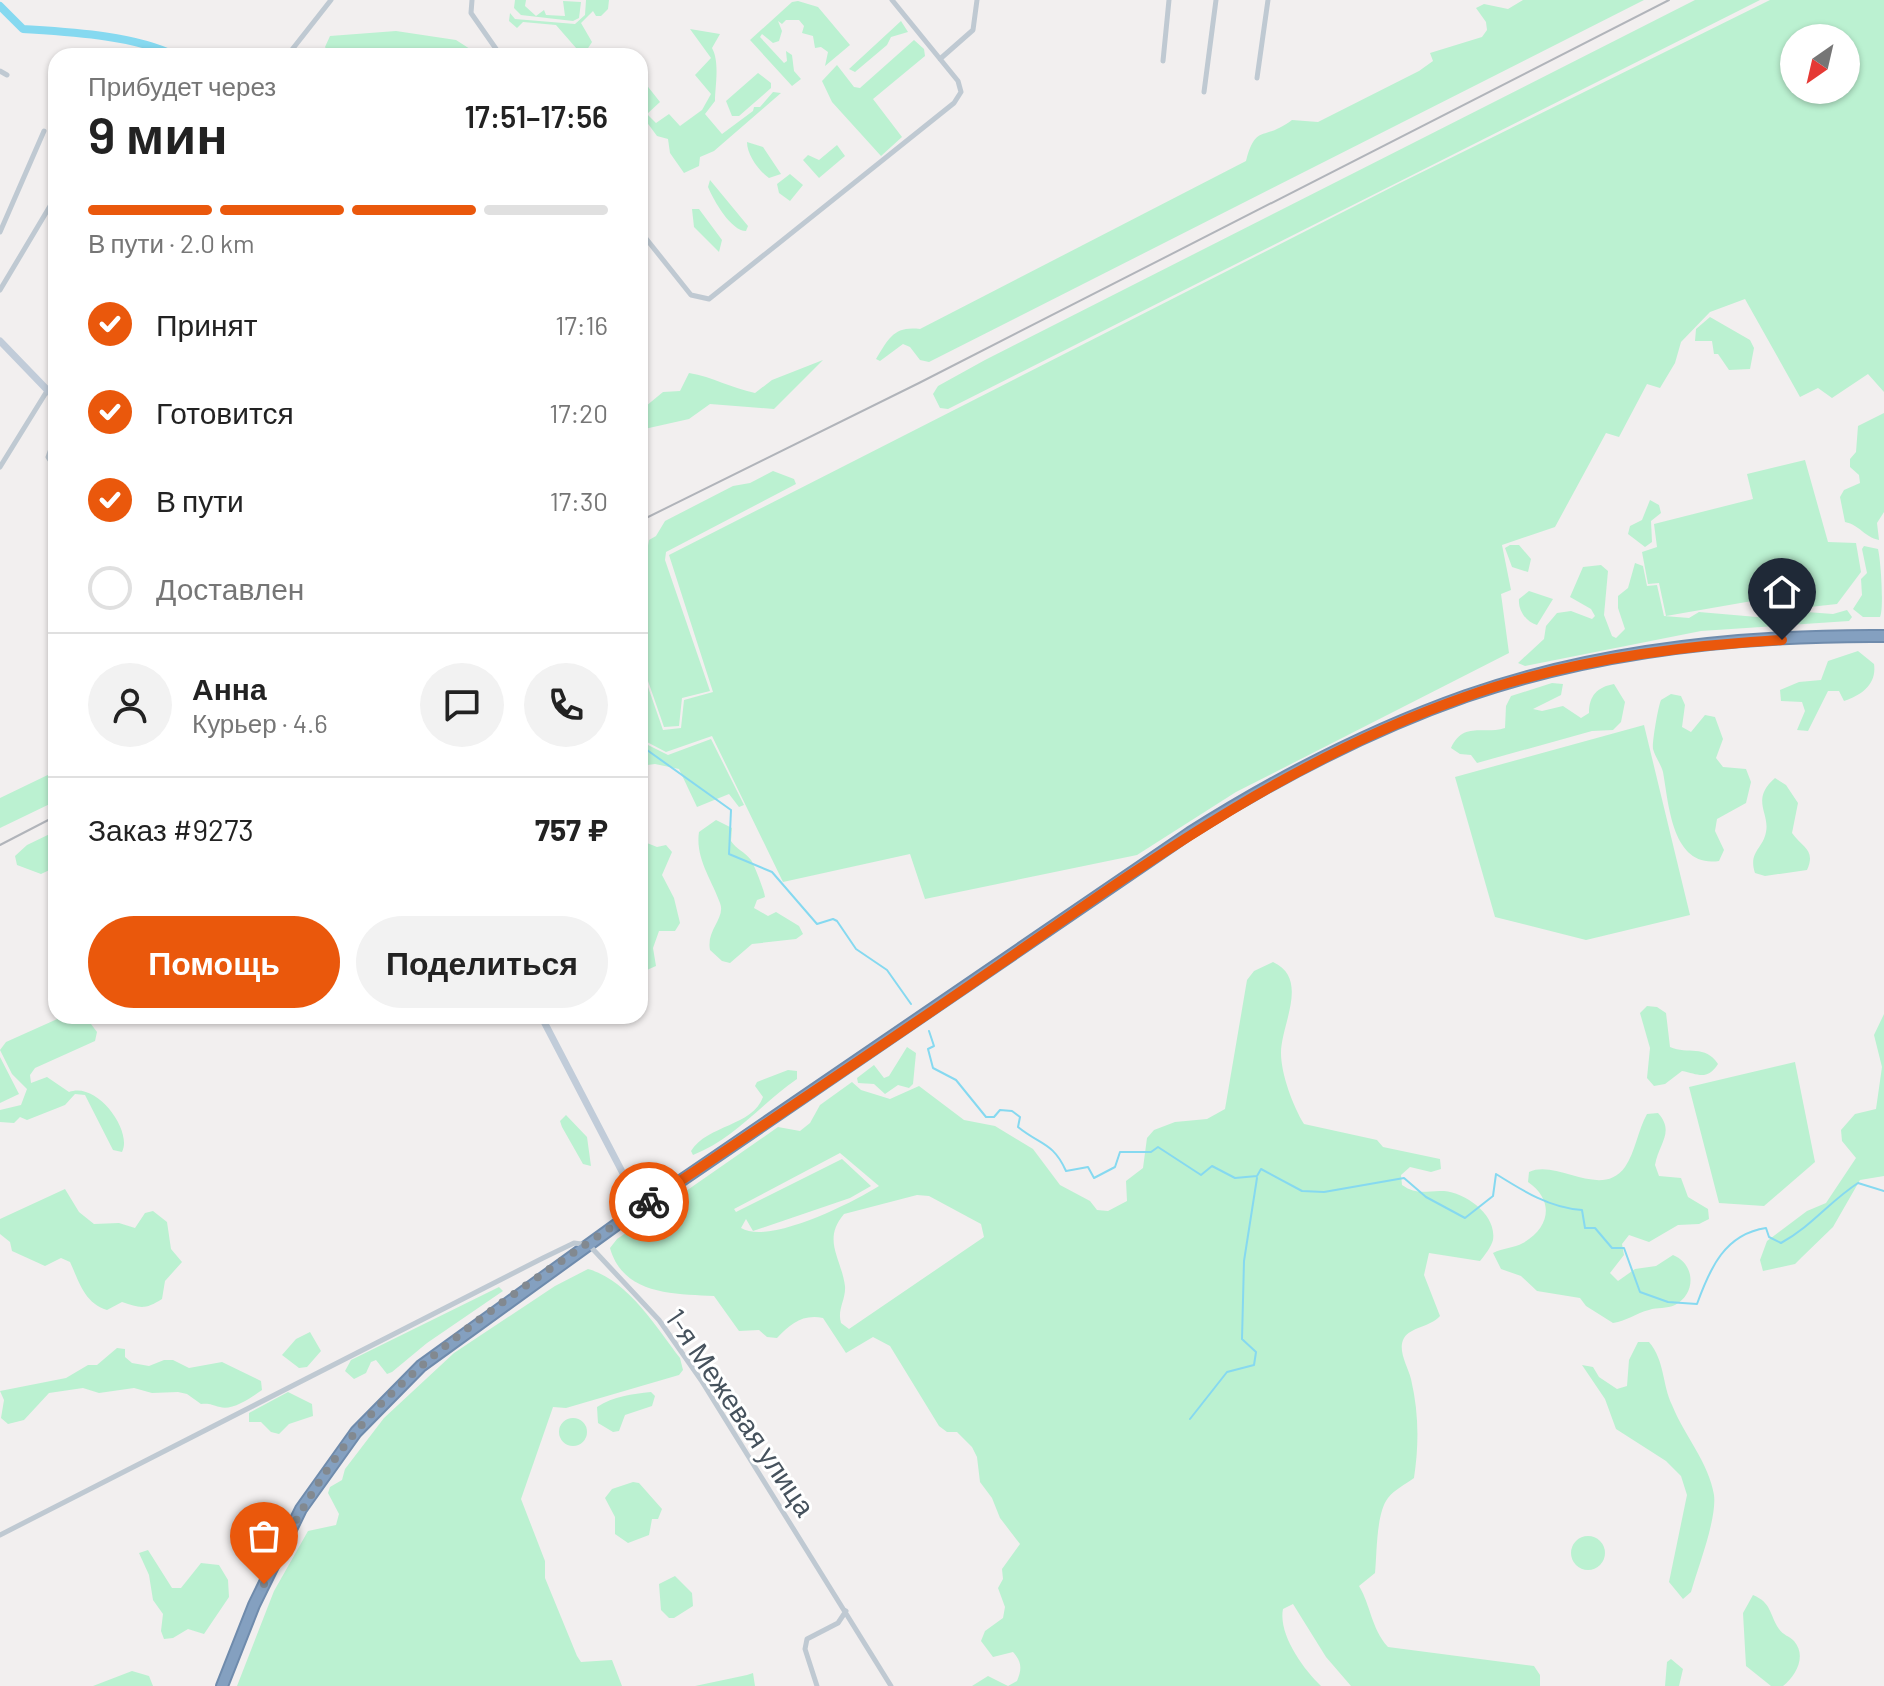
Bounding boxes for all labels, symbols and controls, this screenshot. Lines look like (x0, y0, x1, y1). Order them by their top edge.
north arrow (1780, 24, 1860, 104)
map controls (1780, 24, 1860, 104)
text: Прибудет через (88, 70, 276, 101)
text: 17:51–17:56 (464, 98, 608, 134)
text: 9 мин (88, 102, 228, 164)
text: В пути · 2.0 km (88, 227, 255, 258)
icon: check (88, 302, 132, 346)
text: Принят (156, 306, 258, 342)
text: 17:16 (555, 309, 608, 340)
icon: check (88, 390, 132, 434)
text: Готовится (156, 394, 294, 430)
text: 17:20 (549, 397, 608, 428)
icon: check (88, 478, 132, 522)
text: В пути (156, 482, 244, 518)
text: 17:30 (550, 485, 608, 516)
pin (1748, 558, 1816, 640)
text: Доставлен (156, 570, 304, 606)
icon: home (1760, 570, 1804, 614)
button: person (88, 663, 172, 747)
button: chat (420, 663, 504, 747)
button: phone (524, 663, 608, 747)
text: Анна (192, 670, 267, 706)
text: Курьер · 4.6 (192, 707, 328, 738)
text: Заказ #9273 (88, 811, 254, 847)
text: 757 ₽ (535, 811, 608, 847)
button: Помощь (88, 916, 340, 1008)
button: Поделиться (356, 916, 608, 1008)
courier (609, 1162, 689, 1242)
icon: bike (627, 1180, 671, 1224)
street label: 1-я Межевая улица (659, 1302, 823, 1522)
pin (230, 1502, 298, 1584)
icon: bag (242, 1514, 286, 1558)

